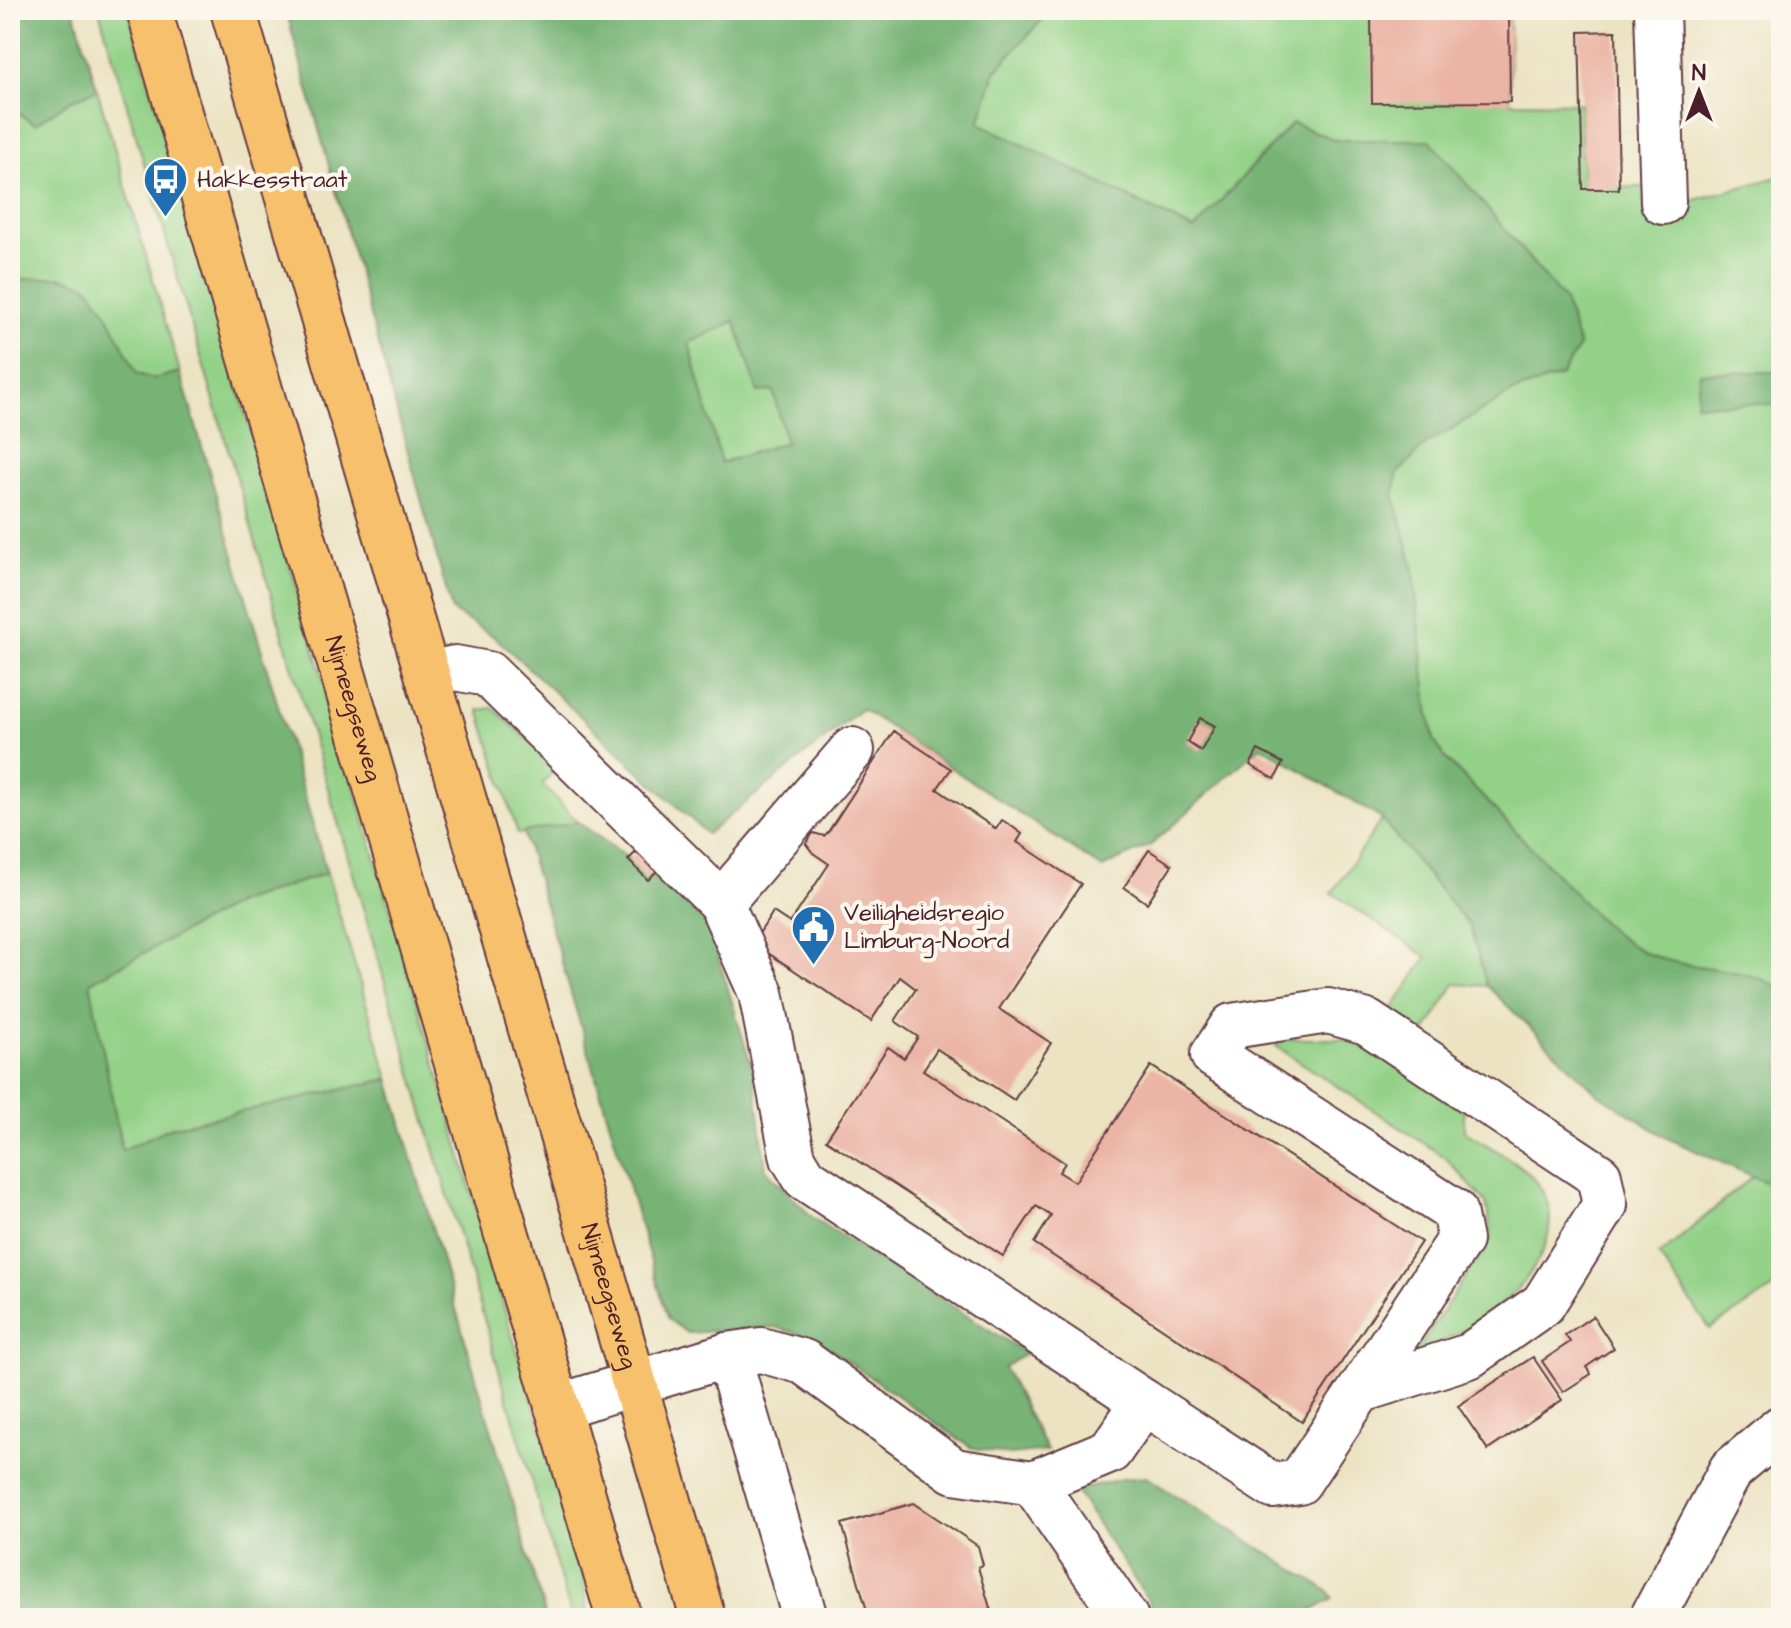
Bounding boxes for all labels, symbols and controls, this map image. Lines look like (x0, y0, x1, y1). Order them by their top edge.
north arrow (1659, 52, 1739, 132)
text: N (1692, 58, 1706, 89)
bus stop icon: Hakkesstraat (142, 156, 190, 219)
place label: Hakkesstraat (197, 163, 348, 197)
street label: Nijmeegseweg (316, 632, 391, 786)
place label: Veiligheidsregio Limburg-Noord (844, 896, 1009, 959)
public building icon: Veiligheidsregio Limburg-Noord (789, 903, 837, 966)
street label: Nijmeegseweg (572, 1220, 646, 1373)

